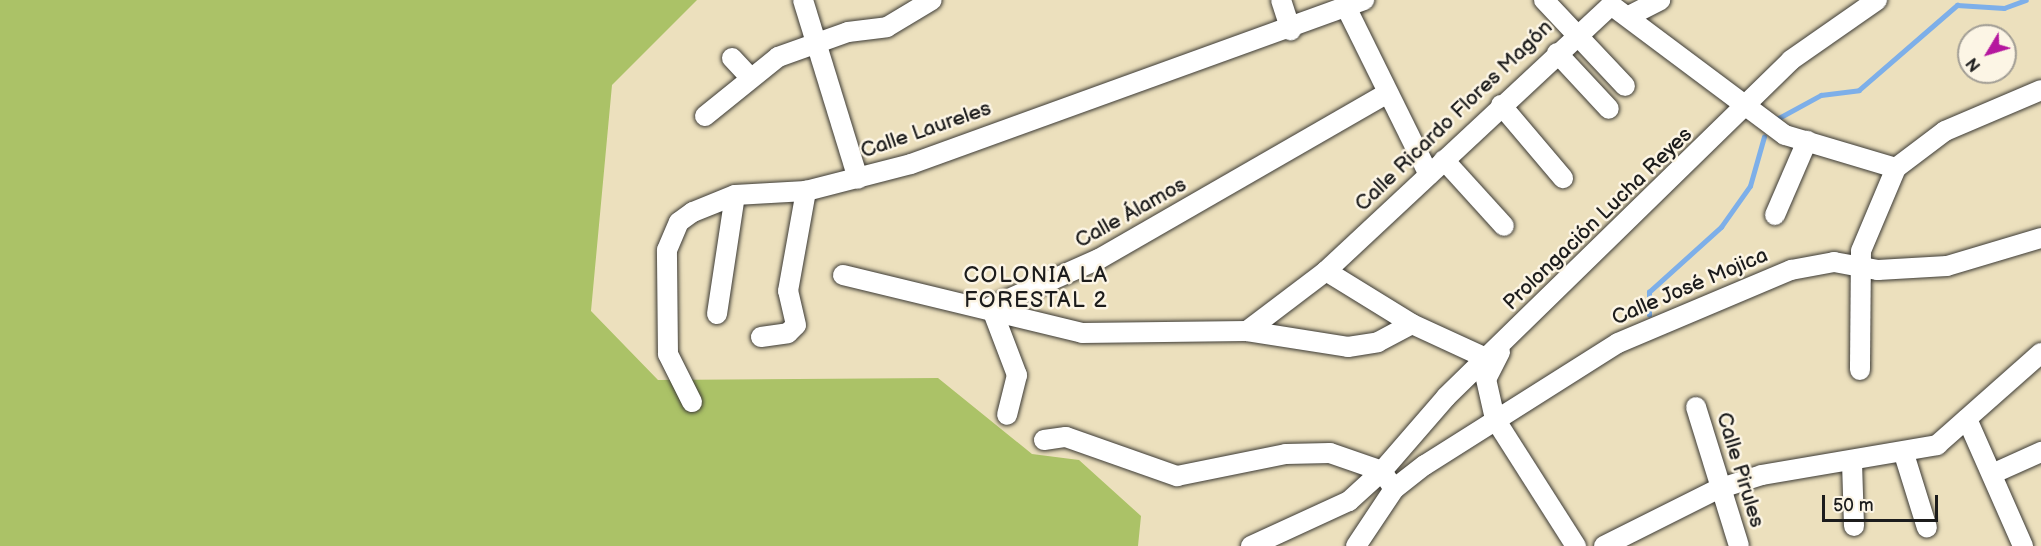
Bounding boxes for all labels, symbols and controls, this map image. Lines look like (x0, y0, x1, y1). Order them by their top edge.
street label: Calle Ricardo Flores Magón (1350, 15, 1558, 217)
north arrow (1957, 24, 2017, 84)
text: N (1963, 54, 1985, 75)
street label: Calle Laureles (858, 96, 994, 164)
street label: Prolongación Lucha Reyes (1498, 122, 1698, 316)
street label: Calle Álamos (1071, 172, 1191, 254)
street label: Calle José Mojica (1608, 243, 1772, 331)
district label: COLONIA LA FORESTAL 2 (963, 262, 1109, 314)
street label: Calle Pirules (1711, 409, 1769, 531)
scale bar (1825, 483, 1940, 521)
text: 50 m (1833, 495, 1874, 516)

